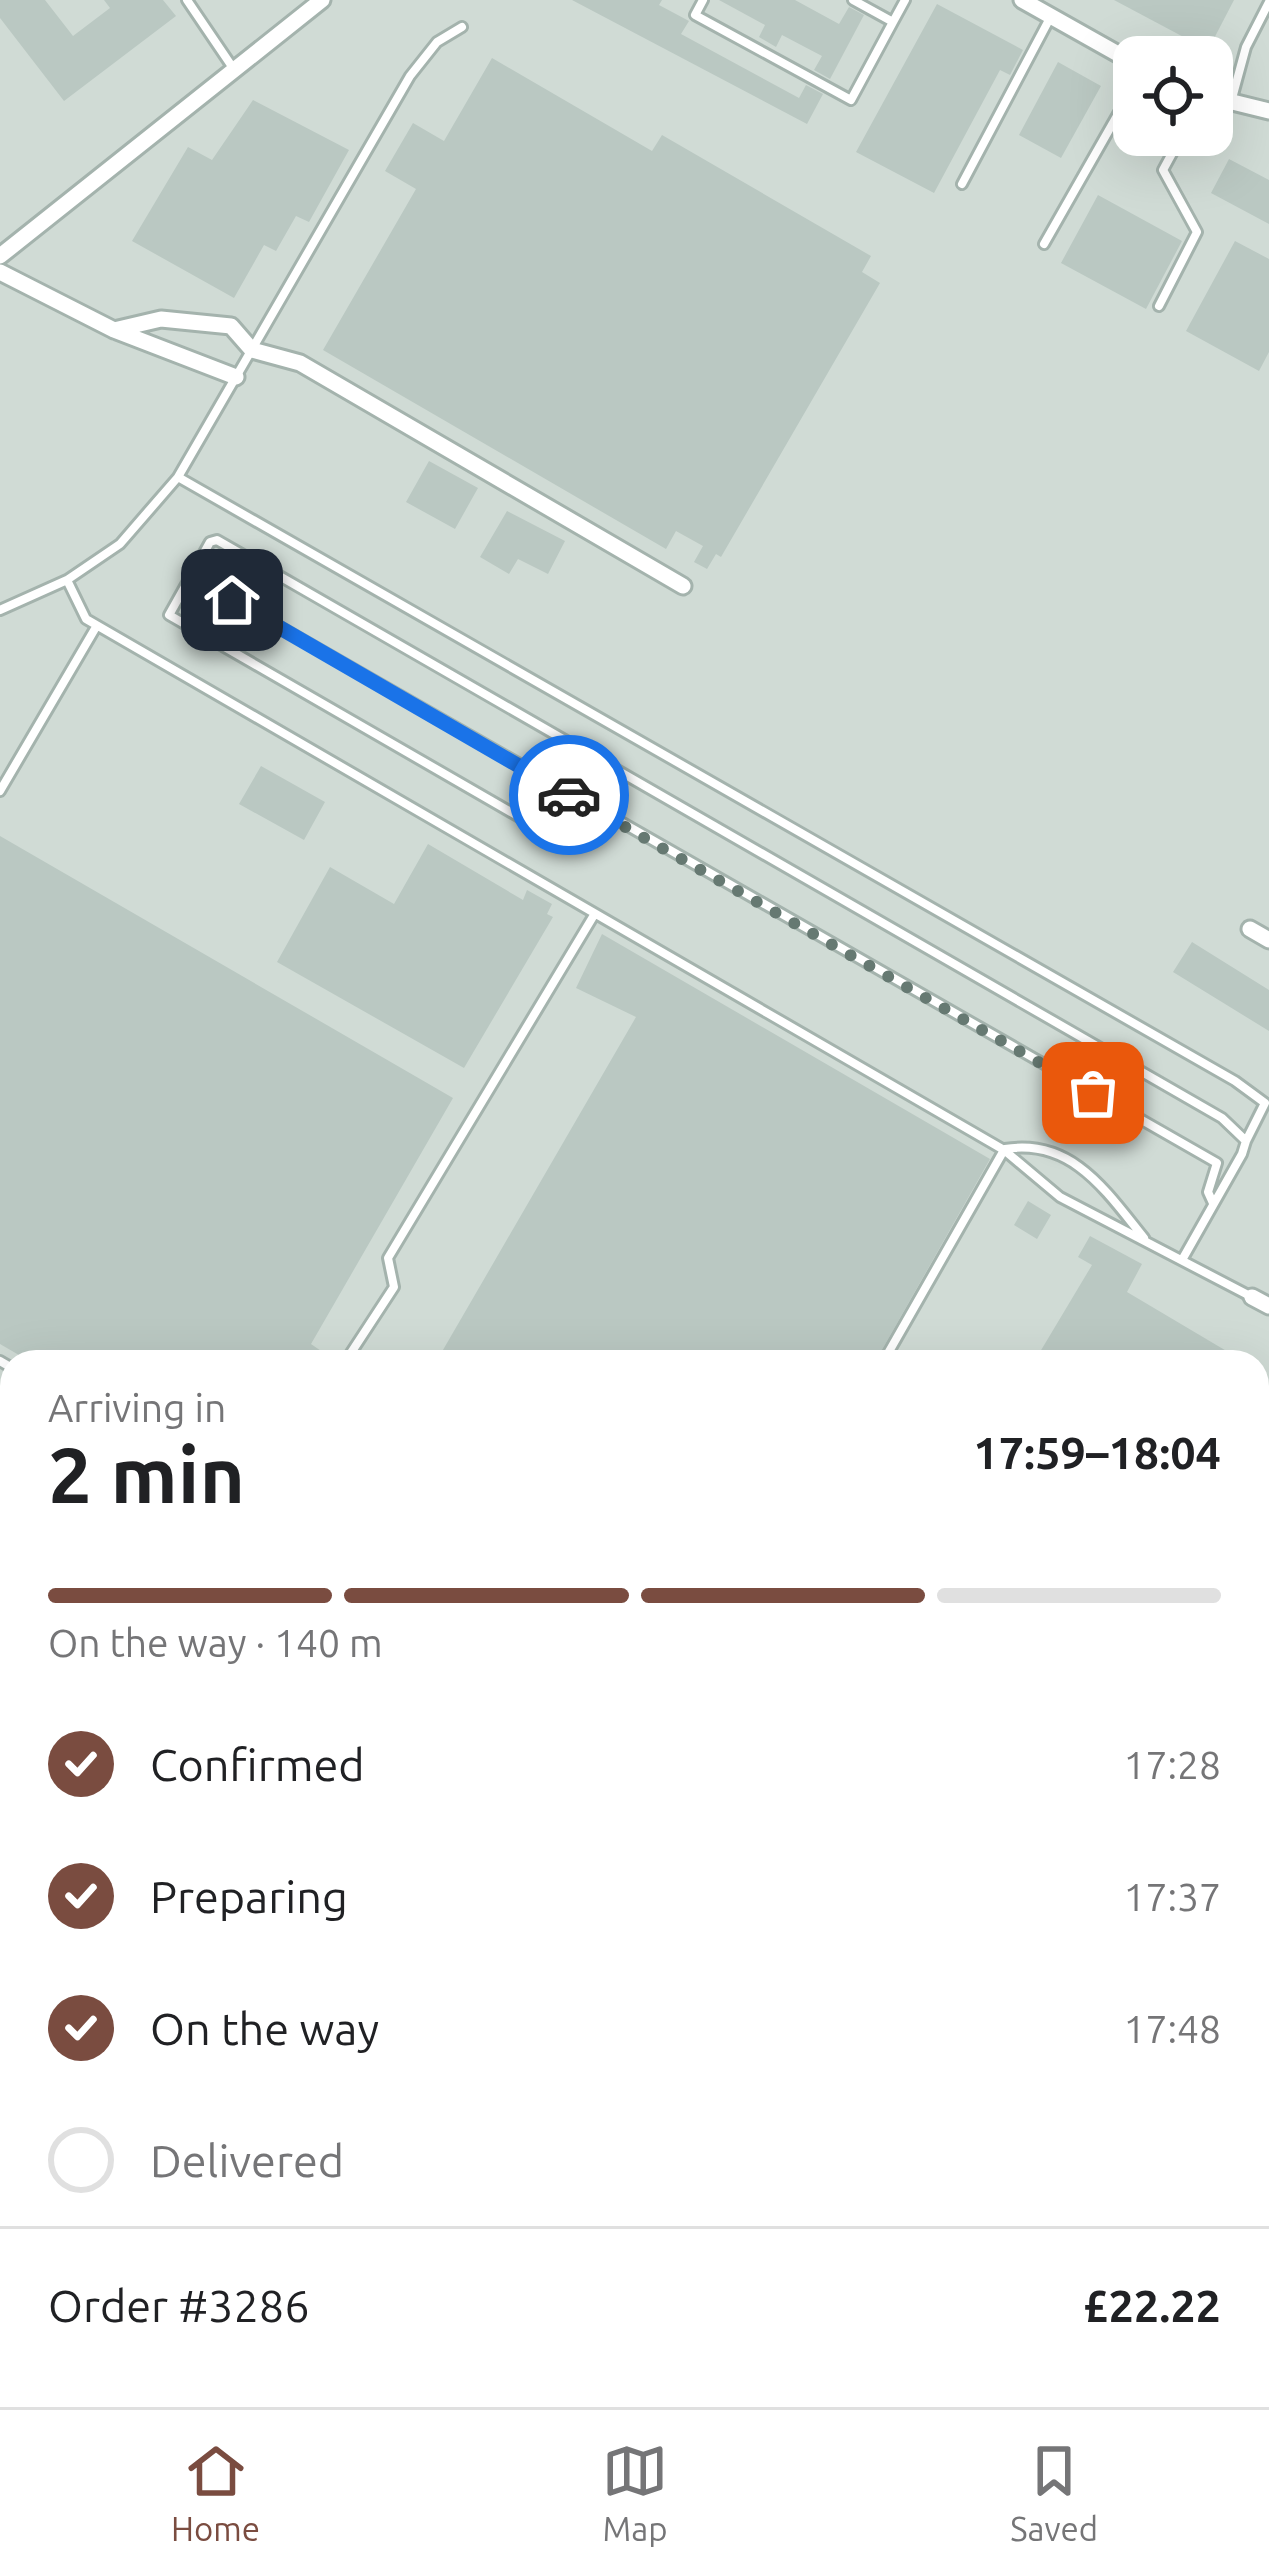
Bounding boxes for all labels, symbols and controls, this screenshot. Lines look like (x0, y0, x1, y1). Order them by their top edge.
map controls (1113, 36, 1233, 156)
button: locate (1113, 36, 1233, 156)
pin (181, 549, 283, 651)
icon: home (199, 567, 265, 633)
courier (509, 735, 629, 855)
icon: car (536, 762, 602, 828)
pin (1042, 1042, 1144, 1144)
icon: bag (1060, 1060, 1126, 1126)
text: Arriving in (48, 1386, 226, 1429)
text: 17:59–18:04 (973, 1427, 1221, 1478)
text: 2 min (48, 1430, 245, 1518)
text: On the way · 140 m (48, 1621, 383, 1664)
icon: check (48, 1731, 114, 1797)
text: Confirmed (150, 1739, 365, 1790)
text: 17:28 (1123, 1743, 1221, 1786)
icon: check (48, 1863, 114, 1929)
text: Preparing (150, 1871, 348, 1922)
text: 17:37 (1123, 1875, 1221, 1918)
icon: check (48, 1995, 114, 2061)
text: On the way (150, 2003, 379, 2054)
text: 17:48 (1123, 2007, 1221, 2050)
text: Delivered (150, 2135, 344, 2186)
text: Order #3286 (48, 2280, 310, 2331)
text: £22.22 (1083, 2280, 1221, 2331)
tab: Home (171, 2438, 260, 2547)
tab: Map (602, 2438, 668, 2547)
tab: Saved (1010, 2438, 1098, 2547)

